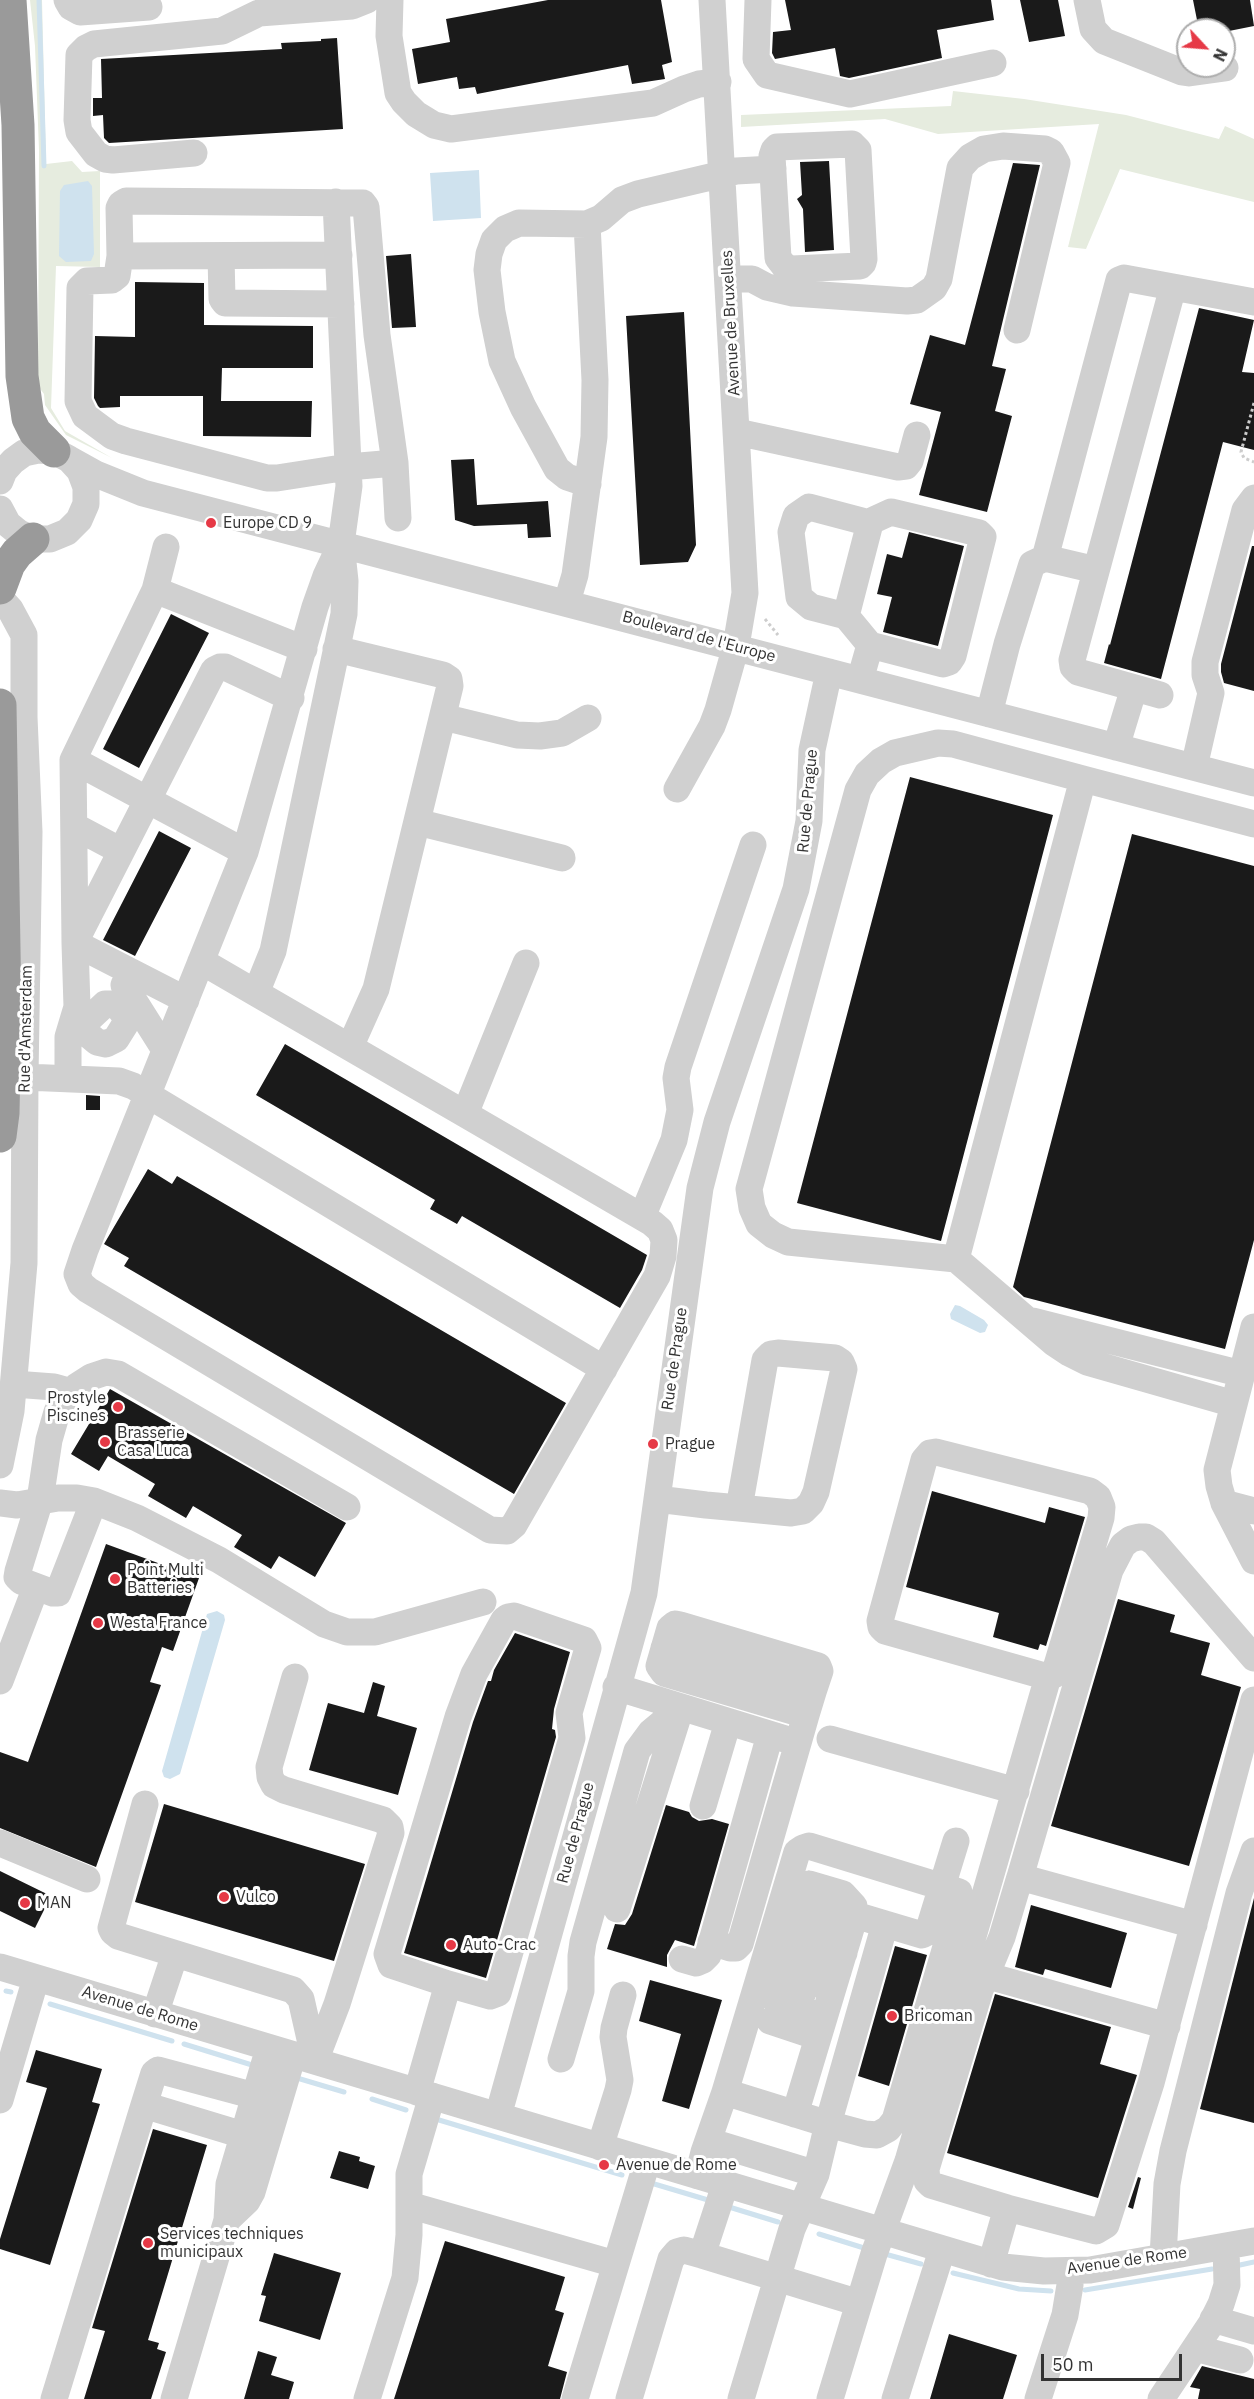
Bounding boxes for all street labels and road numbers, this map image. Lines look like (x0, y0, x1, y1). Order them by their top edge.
street label: Avenue de Bruxelles (718, 249, 744, 397)
street label: Boulevard de l'Europe (620, 607, 778, 667)
street label: Rue de Prague (794, 748, 822, 854)
street label: Rue d'Amsterdam (15, 965, 37, 1093)
street label: Rue de Prague (658, 1306, 692, 1412)
street label: Rue de Prague (553, 1780, 599, 1886)
street label: Avenue de Rome (79, 1982, 201, 2036)
street label: Avenue de Rome (1066, 2243, 1188, 2279)

